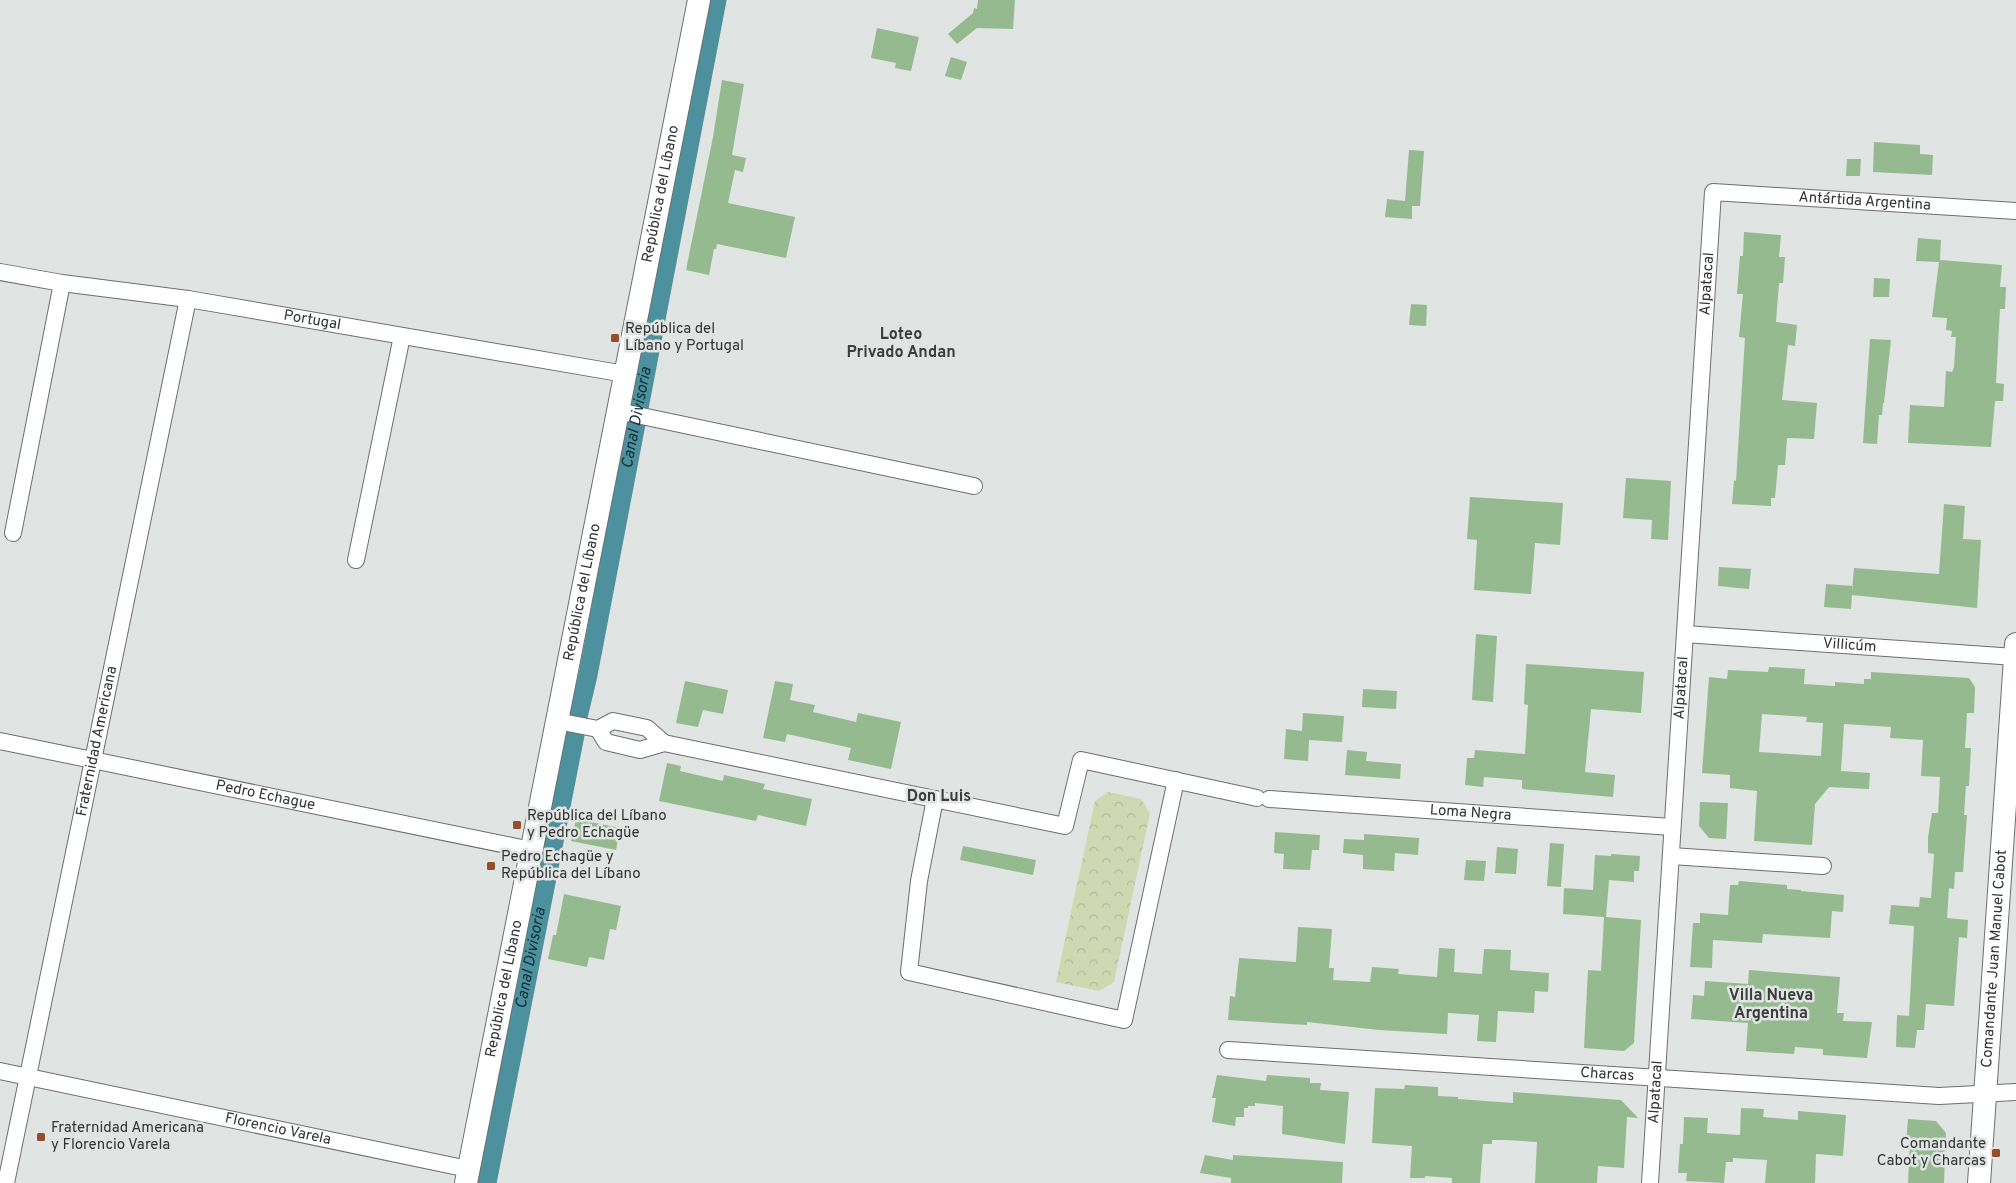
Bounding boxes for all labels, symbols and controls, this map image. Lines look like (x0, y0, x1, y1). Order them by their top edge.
street label: República del Líbano (638, 124, 684, 264)
street label: Antártida Argentina (1798, 188, 1931, 215)
street label: Alpatacal (1696, 252, 1719, 316)
street label: Portugal (282, 306, 342, 335)
place label: República del Líbano y Portugal (625, 320, 744, 356)
district label: Loteo Privado Andan (846, 325, 956, 363)
marker: República del Líbano y Portugal (609, 332, 621, 344)
water label: Canal Divisoria (618, 365, 657, 470)
street label: República del Líbano (560, 522, 605, 663)
street label: Villicúm (1822, 634, 1877, 657)
street label: Alpatacal (1670, 656, 1693, 720)
street label: Fraternidad Americana (72, 664, 122, 818)
street label: Pedro Echague (214, 776, 317, 815)
district label: Don Luis (907, 787, 971, 807)
street label: Loma Negra (1429, 801, 1512, 825)
place label: República del Líbano y Pedro Echagüe (527, 807, 667, 843)
marker: República del Líbano y Pedro Echagüe (511, 819, 523, 831)
place label: Pedro Echagüe y República del Líbano (501, 848, 641, 884)
street label: Comandante Juan Manuel Cabot (1977, 849, 2011, 1068)
marker: Pedro Echagüe y República del Líbano (485, 860, 497, 872)
water label: Canal Divisoria (511, 905, 551, 1011)
street label: República del Líbano (481, 918, 527, 1059)
district label: Villa Nueva Argentina (1729, 986, 1813, 1024)
street label: Alpatacal (1644, 1060, 1667, 1124)
street label: Charcas (1580, 1063, 1635, 1086)
street label: Florencio Varela (223, 1109, 333, 1150)
place label: Fraternidad Americana y Florencio Varela (51, 1119, 204, 1155)
marker: Fraternidad Americana y Florencio Varela (35, 1131, 47, 1143)
place label: Comandante Cabot y Charcas (1877, 1135, 1986, 1171)
marker: Comandante Cabot y Charcas (1990, 1147, 2002, 1159)

